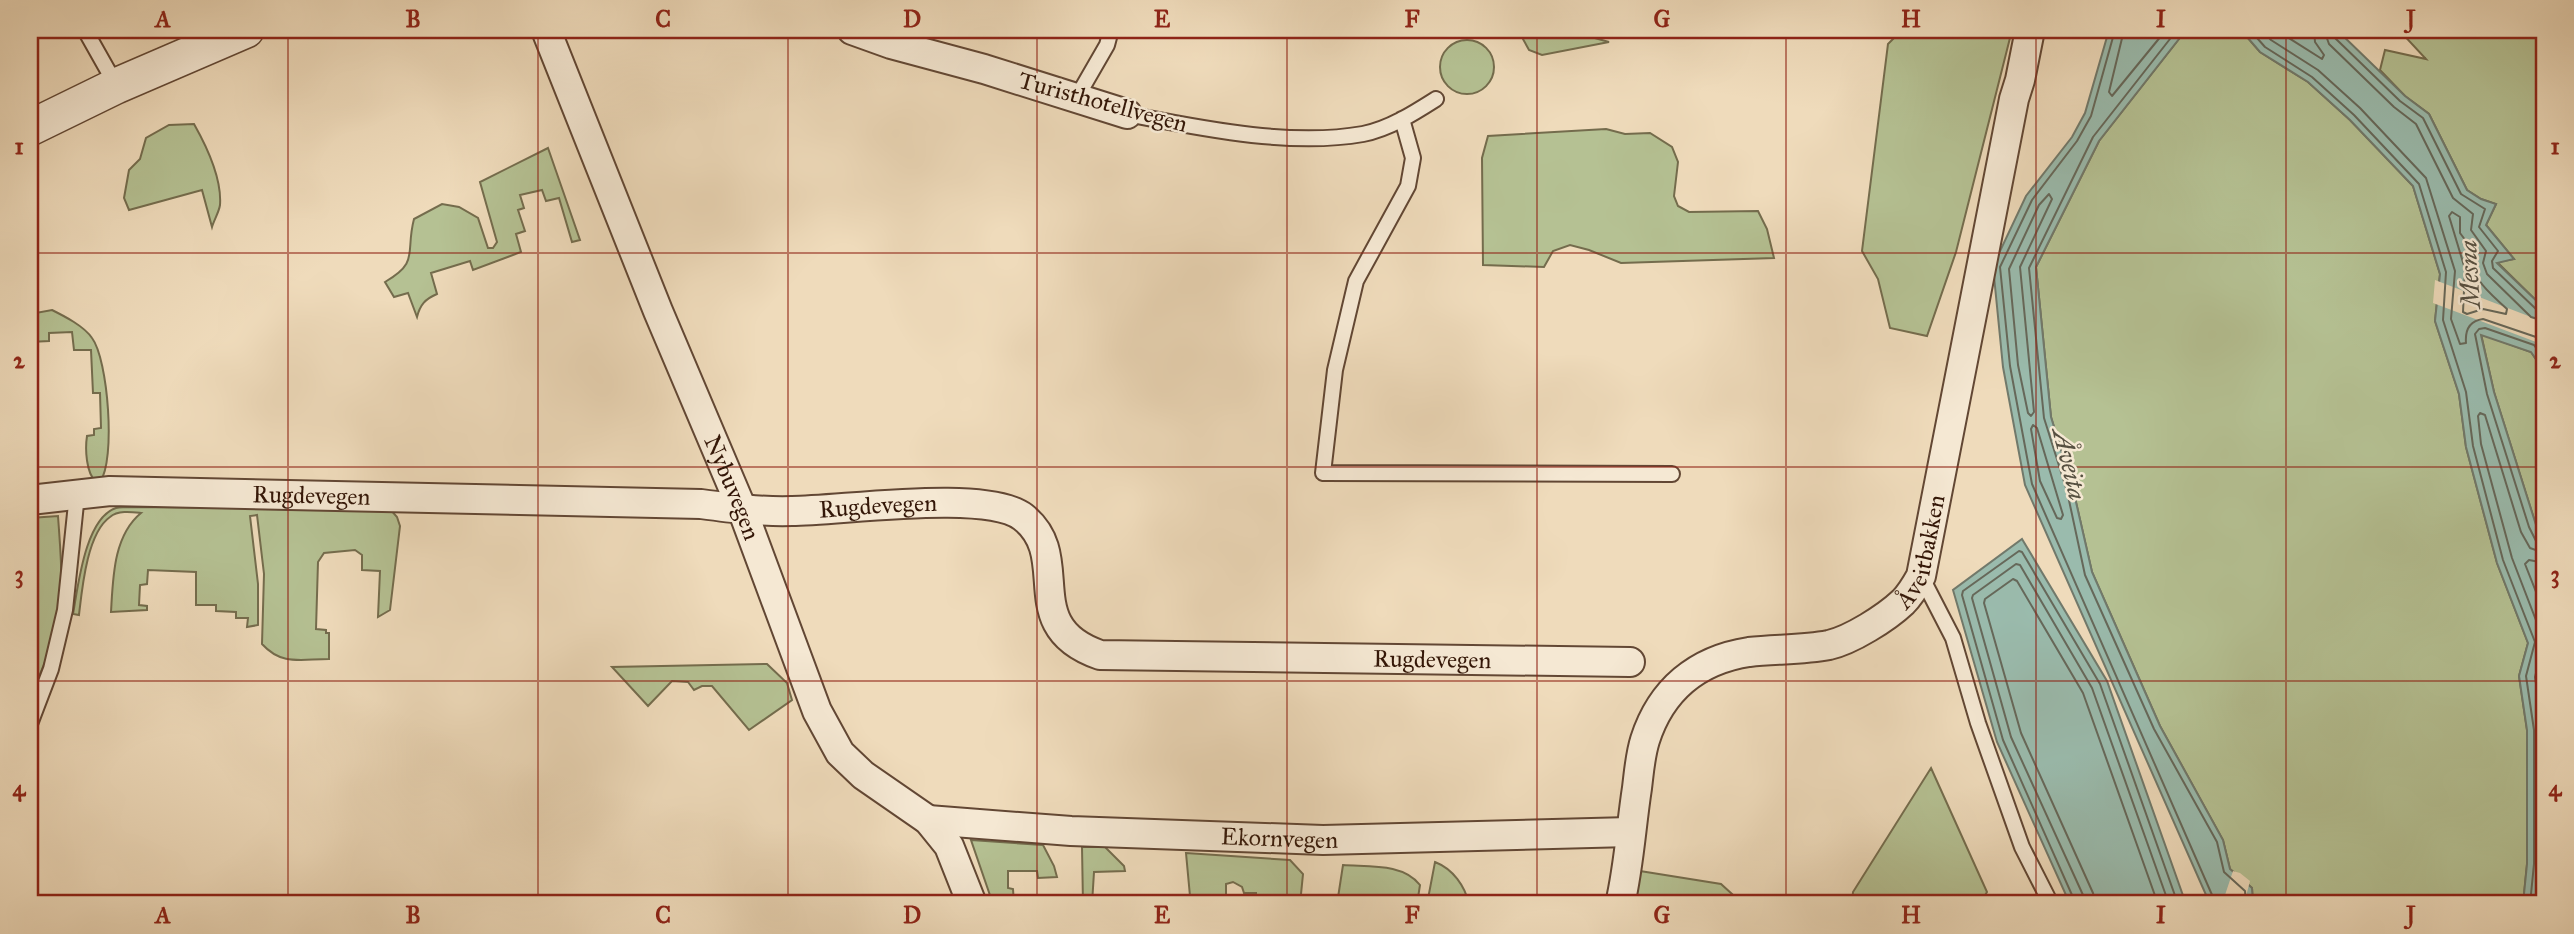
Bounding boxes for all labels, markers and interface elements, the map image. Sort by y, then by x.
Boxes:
text: A [153,5,171,33]
text: B [405,5,421,33]
text: C [655,5,671,33]
text: D [903,5,921,33]
text: E [1154,5,1171,33]
text: F [1404,5,1420,33]
text: G [1654,5,1671,33]
text: H [1901,5,1921,33]
text: I [2156,5,2166,33]
text: J [2403,5,2416,34]
street label: Turisthotellvegen [1015,65,1191,139]
text: 1 [14,132,24,160]
text: 1 [2550,132,2560,160]
water label: Mesna [2451,239,2487,312]
text: 2 [13,346,25,374]
text: 2 [2549,346,2561,374]
water label: Åveita [2045,422,2094,503]
street label: Nybuvegen [697,430,767,544]
street label: Rugdevegen [252,479,371,512]
street label: Rugdevegen [818,488,937,525]
street label: Åveitbakken [1888,492,1952,616]
text: 3 [14,560,24,589]
text: 3 [2550,560,2560,589]
street label: Rugdevegen [1373,644,1491,675]
text: 4 [13,774,27,802]
text: 4 [2549,774,2563,802]
street label: Ekornvegen [1220,821,1338,855]
text: A [153,901,171,929]
text: B [405,901,421,929]
text: C [655,901,671,929]
text: D [903,901,921,929]
text: E [1154,901,1171,929]
text: F [1404,901,1420,929]
text: G [1654,901,1671,929]
text: H [1901,901,1921,929]
text: I [2156,901,2166,929]
text: J [2403,901,2416,930]

